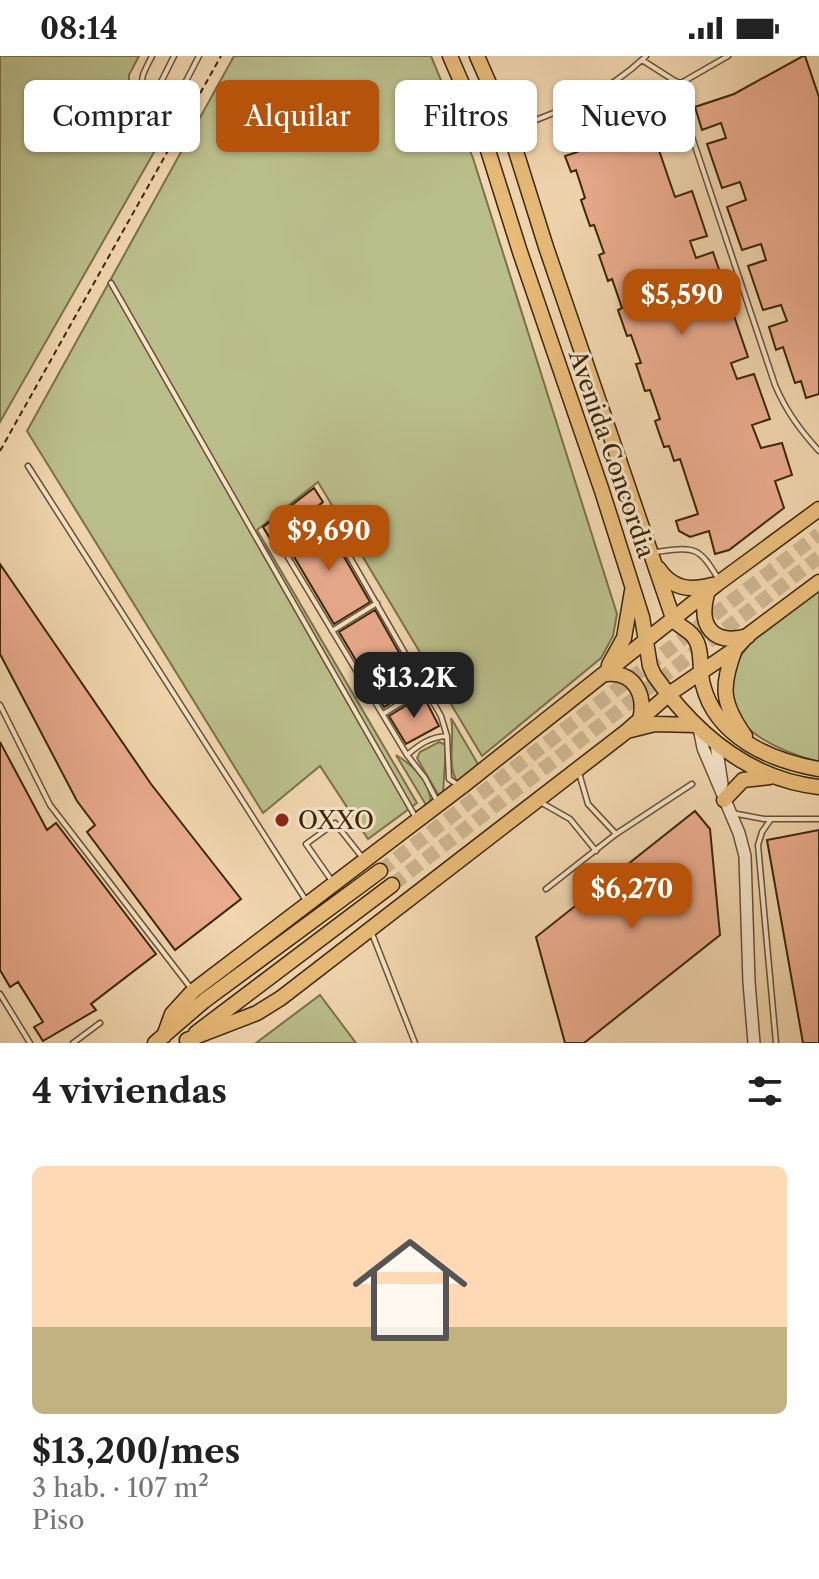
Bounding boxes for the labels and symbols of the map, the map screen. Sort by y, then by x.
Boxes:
pin: $5,590 [617,269,747,337]
street label: Avenida Concordia [563,345,661,562]
pin: $9,690 [264,505,394,573]
pin: $13.2K [349,652,479,720]
place label: OXXO [298,806,374,835]
marker: OXXO [273,811,291,829]
pin: $6,270 [567,863,697,931]

